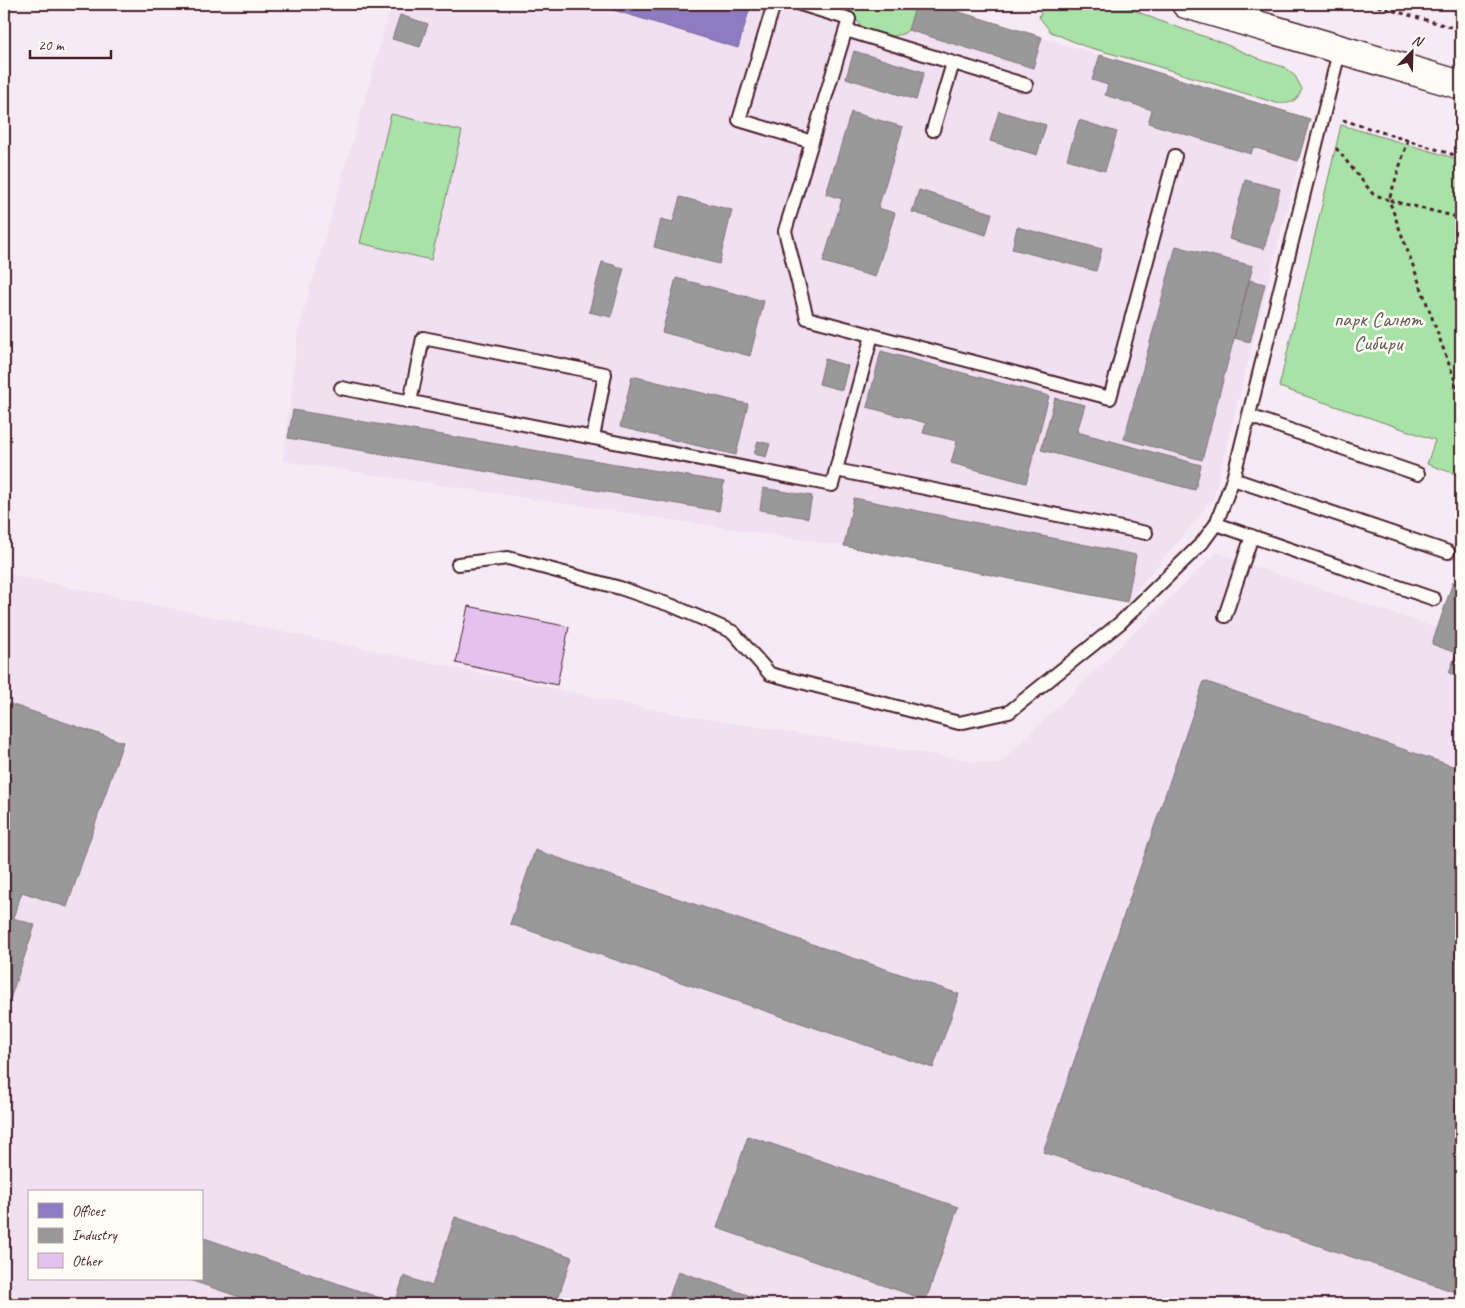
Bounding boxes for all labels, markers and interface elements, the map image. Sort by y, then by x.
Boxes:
scale bar [30,28,111,60]
north arrow [1388,28,1438,78]
text: N [1410,31,1426,51]
text: 20 m [38,36,65,55]
park label: парк Салют Сибири [1334,306,1423,356]
legend [28,1190,202,1280]
text: Offices [72,1202,106,1221]
text: Industry [72,1226,119,1245]
text: Other [72,1252,103,1271]

